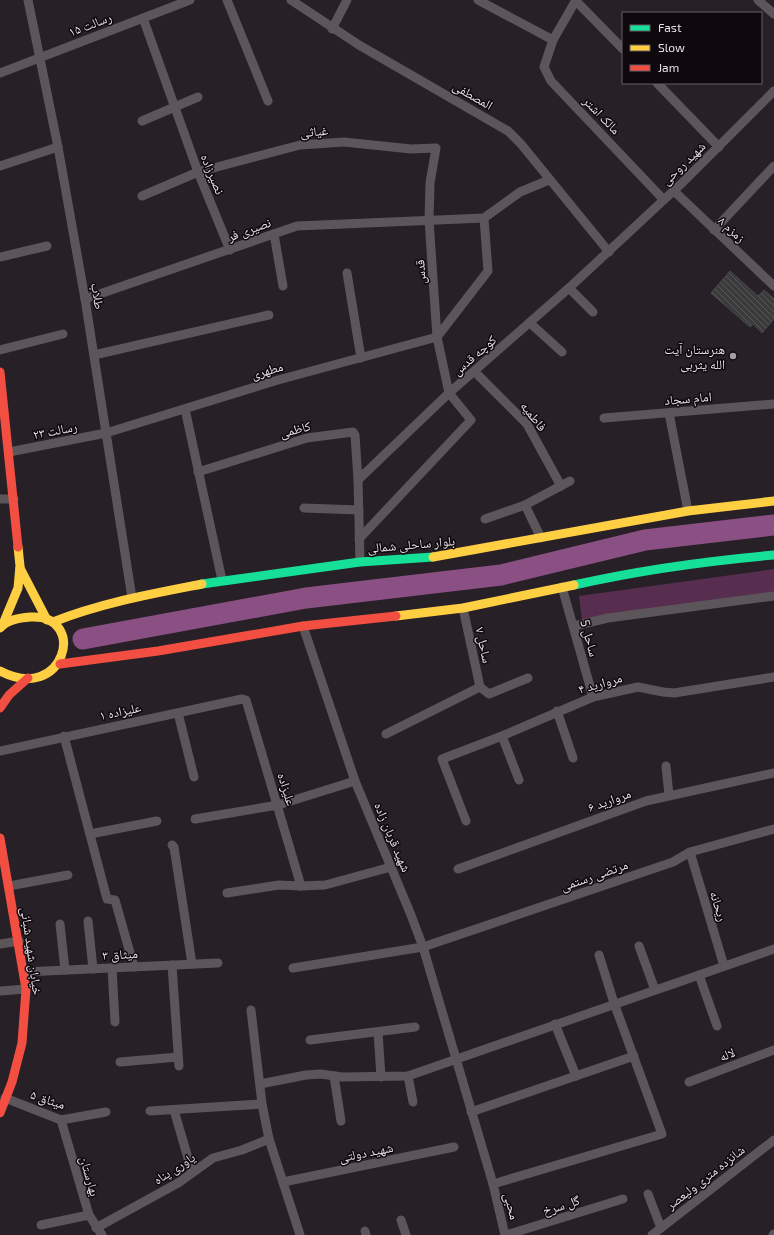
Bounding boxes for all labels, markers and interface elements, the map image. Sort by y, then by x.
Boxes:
street label: رسالت ۱۵ [66,8,114,40]
legend [622,12,762,84]
text: Fast [658,20,682,34]
text: Slow [658,40,685,54]
text: Jam [658,60,679,74]
street label: المصطفی [450,77,496,114]
street label: مالک اشتر [579,92,624,138]
street label: غیاثی [299,122,329,141]
street label: شهید روحی [657,138,709,189]
street label: نصیرزاده [197,151,228,197]
street label: زمزم ۸ [714,212,749,246]
street label: نصیری فر [224,214,273,246]
street label: قدس [411,259,430,285]
street label: طلاب [88,282,108,310]
street label: کوچه قدس [449,331,500,379]
place label: هنرستان آیت الله یثربی [664,341,725,373]
marker: هنرستان آیت الله یثربی [728,351,738,361]
street label: مطهری [249,358,285,383]
street label: امام سجاد [664,388,712,409]
street label: فاطمیه [517,398,551,434]
street label: کاظمی [278,417,313,442]
street label: رسالت ۲۳ [31,418,79,443]
street label: بلوار ساحلی شمالی [367,532,456,557]
street label: ساحل 5 [576,618,603,659]
street label: ساحل ۷ [471,625,496,665]
street label: مروارید ۴ [576,669,624,698]
street label: علیزاده ۱ [98,699,143,724]
street label: علیزاده [274,771,300,808]
street label: مروارید ۶ [585,785,633,816]
street label: شهید قربان زاده [370,800,415,875]
street label: مرتضی رستمی [558,856,630,895]
street label: ریحانه [706,889,731,923]
street label: خیابان شهید شبانی [17,906,46,996]
street label: میثاق ۳ [102,945,138,964]
street label: لاله [717,1044,737,1064]
street label: میثاق ۵ [28,1086,68,1113]
street label: شهید دولتی [337,1139,395,1166]
street label: شانزده متری ولیعصر [662,1141,748,1214]
street label: یاوری پناه [150,1149,199,1188]
street label: بهارستان [76,1154,103,1198]
street label: محبی [500,1191,523,1221]
street label: گل سرخ [540,1192,583,1220]

